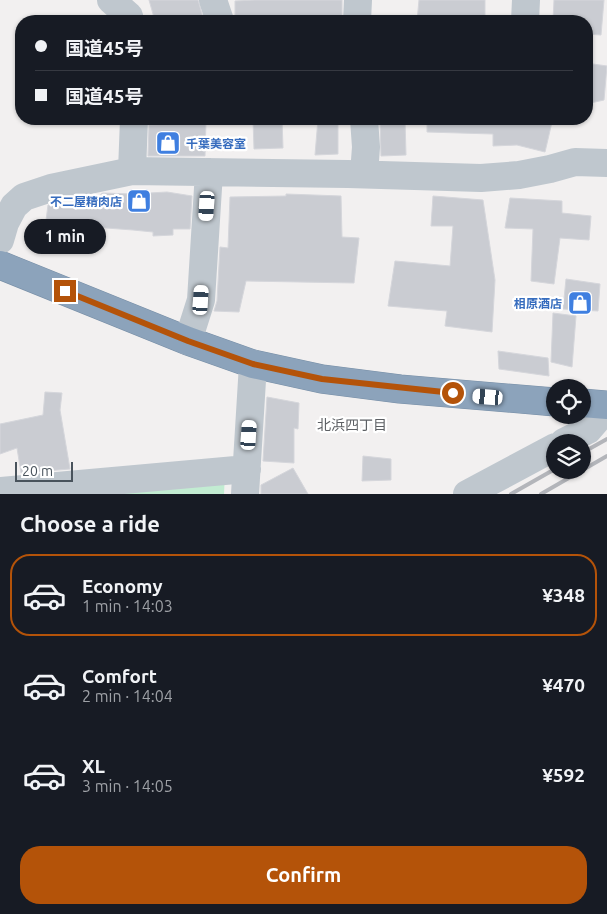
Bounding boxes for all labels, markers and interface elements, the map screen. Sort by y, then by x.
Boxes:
text: 国道45号 [65,37,143,59]
text: 国道45号 [65,85,143,107]
shop icon: 千葉美容室 [155,130,181,156]
place label: 千葉美容室 [186,137,246,150]
shop icon: 不二屋精肉店 [126,188,152,214]
car [198,191,215,221]
place label: 不二屋精肉店 [50,195,122,208]
callout: 1 min [24,218,106,254]
text: 1 min [45,227,85,245]
route end [54,280,76,302]
car [192,285,209,315]
shop icon: 相原酒店 [567,290,593,316]
place label: 相原酒店 [514,297,562,310]
map controls [546,379,591,479]
button: locate [546,379,591,424]
route start [442,382,464,404]
car [472,388,503,406]
district label: 北浜四丁目 [317,417,387,433]
car [240,420,257,450]
button: layers [546,434,591,479]
scale bar [15,459,72,482]
text: 20 m [22,463,53,479]
text: Choose a ride [20,511,160,536]
icon: car [22,573,67,618]
text: Economy [82,575,163,597]
text: ¥348 [542,584,585,606]
text: 1 min · 14:03 [82,597,173,615]
icon: car [22,663,67,708]
text: Comfort [82,665,157,687]
text: ¥470 [542,674,585,696]
text: 2 min · 14:04 [82,687,173,705]
icon: car [22,753,67,798]
text: XL [82,755,105,777]
text: ¥592 [542,764,585,786]
text: 3 min · 14:05 [82,777,173,795]
button: Confirm [20,846,587,904]

